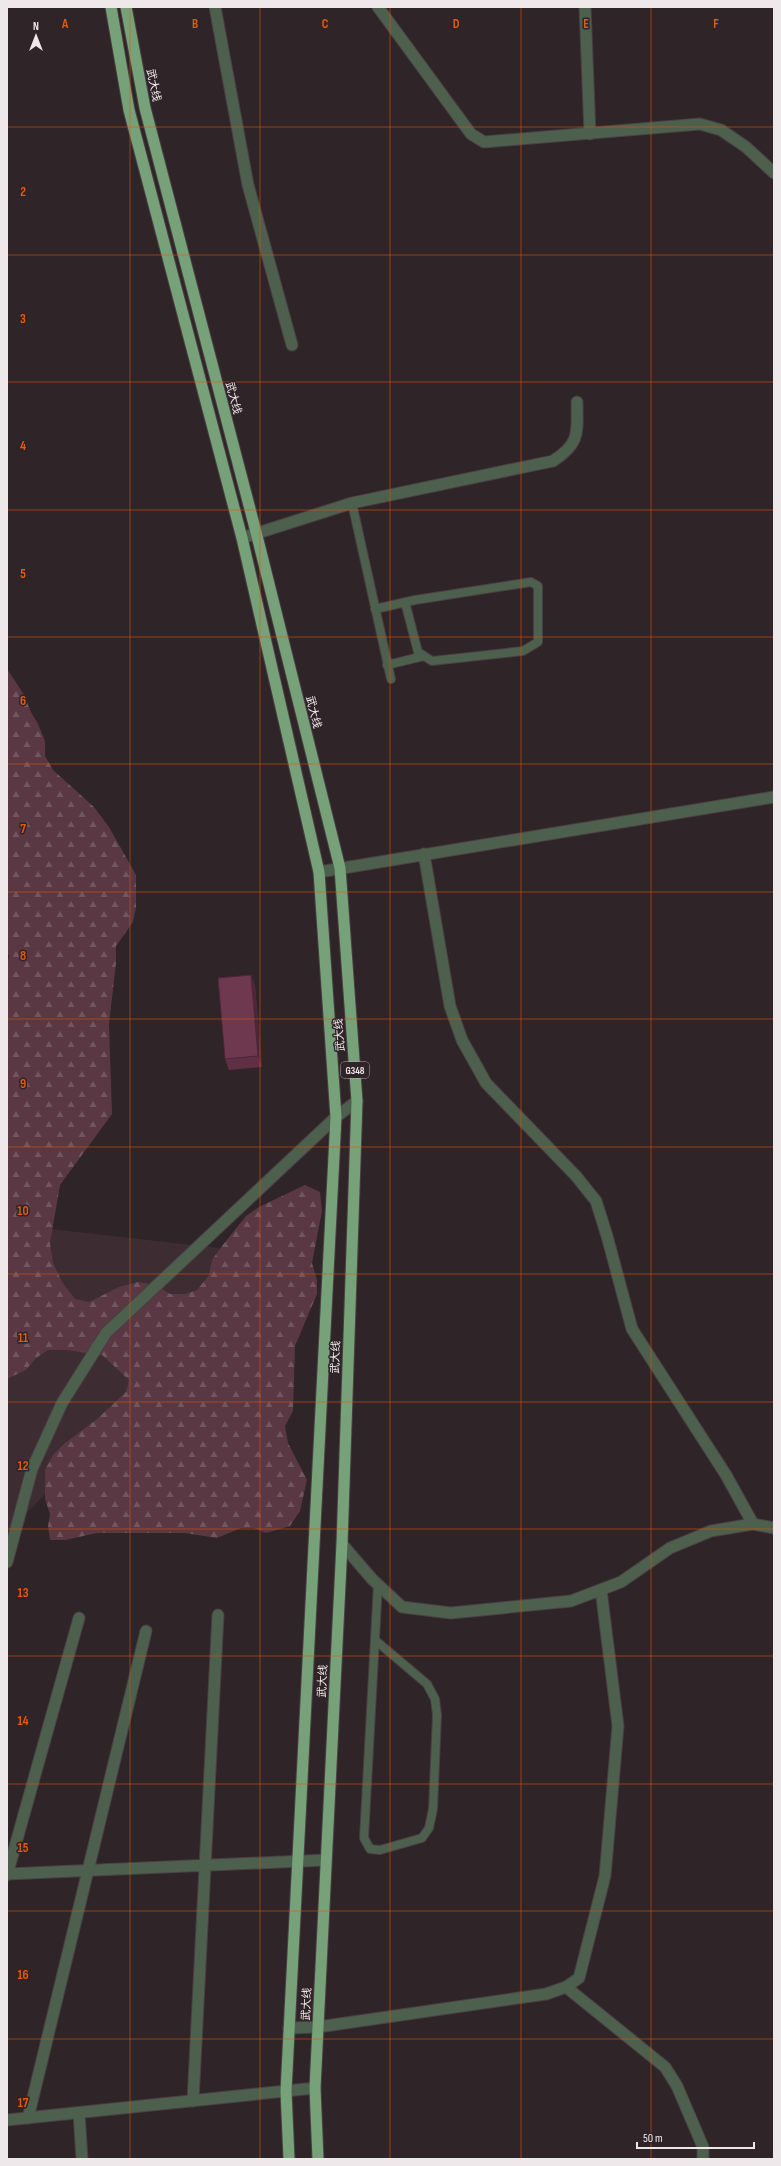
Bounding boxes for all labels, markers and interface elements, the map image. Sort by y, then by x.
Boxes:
north arrow [16,16,56,56]
text: A [61,16,69,32]
text: B [192,16,198,32]
text: C [322,16,329,32]
text: D [453,16,460,32]
text: E [583,16,589,32]
text: F [713,16,719,32]
text: N [33,20,39,33]
street label: 武大线 [144,68,163,103]
text: 2 [20,184,26,200]
text: 3 [20,311,26,327]
street label: 武大线 [223,381,244,416]
text: 4 [20,438,26,454]
text: 5 [20,566,26,582]
text: 6 [20,693,26,709]
street label: 武大线 [303,695,324,730]
text: 7 [20,821,26,837]
text: 8 [20,948,26,964]
street label: 武大线 [332,1018,347,1052]
road number: G348 [341,1062,369,1078]
text: 9 [20,1076,26,1092]
text: 10 [17,1203,29,1219]
text: 11 [18,1330,28,1346]
street label: 武大线 [328,1340,343,1374]
text: 12 [18,1458,29,1474]
text: 13 [18,1585,29,1601]
street label: 武大线 [315,1664,330,1698]
text: 14 [17,1713,29,1729]
text: 15 [18,1840,29,1856]
text: 16 [17,1967,29,1983]
street label: 武大线 [299,1987,314,2021]
text: 17 [18,2095,29,2111]
scale bar [637,2124,754,2150]
text: 50 m [643,2131,663,2146]

